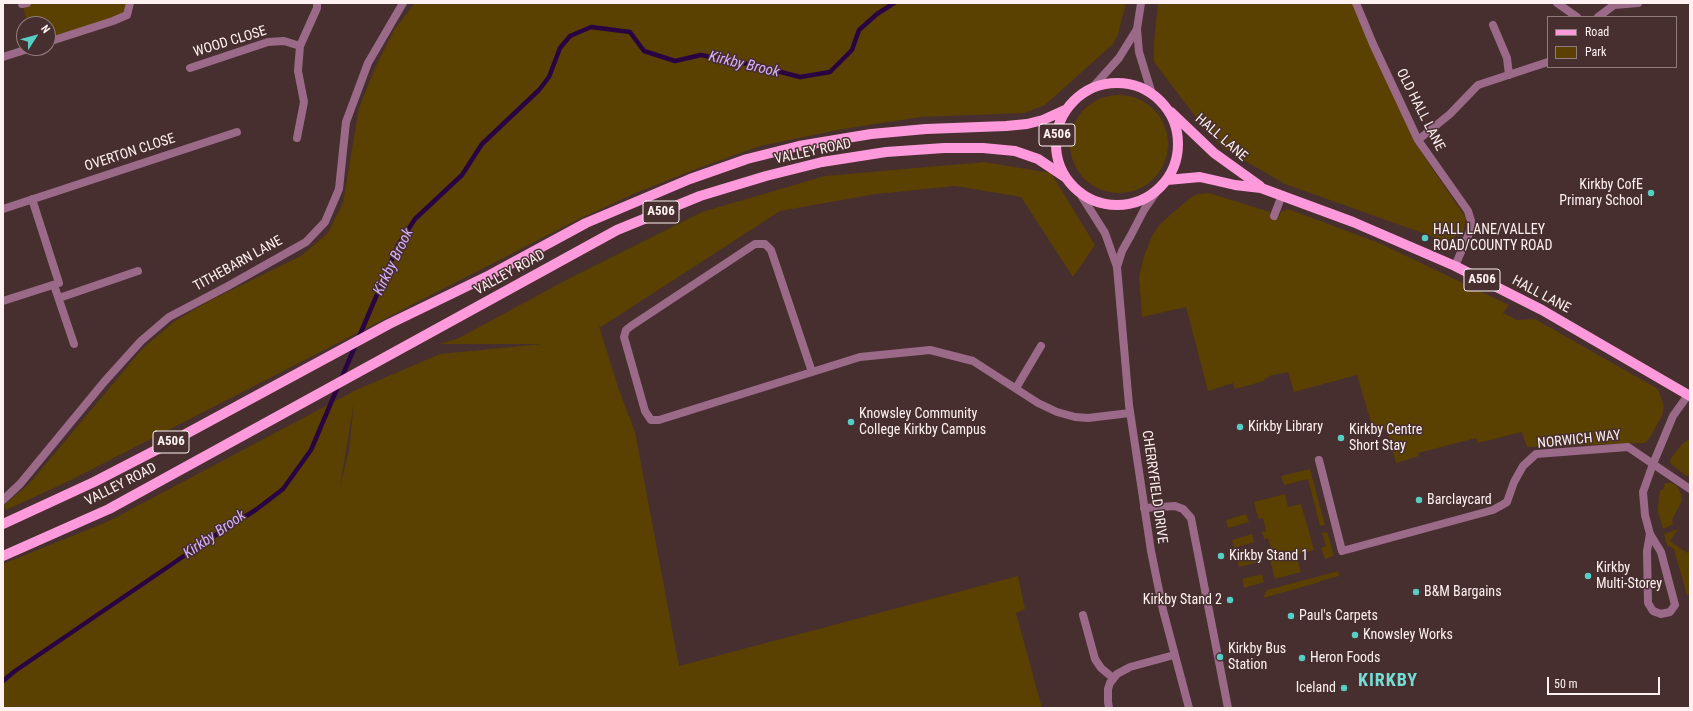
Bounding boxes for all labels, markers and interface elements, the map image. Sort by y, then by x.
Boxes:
north arrow [16,16,56,56]
legend [1547,16,1677,68]
text: N [38,23,53,36]
street label: WOOD CLOSE [191,23,269,61]
text: Road [1585,25,1609,39]
text: Park [1585,45,1606,59]
water label: Kirkby Brook [707,48,781,82]
street label: OLD HALL LANE [1392,66,1448,154]
street label: HALL LANE [1191,111,1251,165]
road number: A506 [1039,124,1075,146]
street label: OVERTON CLOSE [83,130,177,176]
street label: VALLEY ROAD [773,136,853,168]
place label: Kirkby CofE Primary School [1559,177,1643,210]
marker: Kirkby CofE Primary School [1646,188,1656,198]
road number: A506 [643,201,679,223]
place label: HALL LANE/VALLEY ROAD/COUNTY ROAD [1433,222,1552,254]
water label: Kirkby Brook [370,226,418,298]
street label: TITHEBARN LANE [191,233,285,295]
marker: HALL LANE/VALLEY ROAD/COUNTY ROAD [1420,233,1430,243]
street label: VALLEY ROAD [472,247,548,299]
road number: A506 [1464,269,1500,291]
street label: HALL LANE [1509,273,1573,317]
place label: Knowsley Community College Kirkby Campus [859,406,986,438]
marker: Knowsley Community College Kirkby Campus [846,417,856,427]
place label: Kirkby Library [1248,419,1323,435]
marker: Kirkby Library [1235,422,1245,432]
place label: Kirkby Centre Short Stay [1349,422,1422,454]
street label: NORWICH WAY [1537,427,1621,453]
street label: CHERRYFIELD DRIVE [1138,429,1170,545]
road number: A506 [153,431,189,453]
marker: Kirkby Centre Short Stay [1336,433,1346,443]
street label: VALLEY ROAD [82,460,160,510]
place label: Barclaycard [1427,492,1492,508]
marker: Barclaycard [1414,495,1424,505]
water label: Kirkby Brook [180,507,250,563]
place label: Kirkby Stand 1 [1229,548,1308,564]
marker: Kirkby Stand 1 [1216,551,1226,561]
place label: Kirkby Multi-Storey [1596,560,1662,592]
marker: Kirkby Multi-Storey [1583,571,1593,581]
place label: B&M Bargains [1424,584,1502,600]
marker: B&M Bargains [1411,587,1421,597]
place label: Kirkby Stand 2 [1143,592,1222,608]
marker: Kirkby Stand 2 [1225,595,1235,605]
place label: Paul's Carpets [1299,608,1378,624]
marker: Paul's Carpets [1286,611,1296,621]
place label: Knowsley Works [1363,627,1453,643]
marker: Knowsley Works [1350,630,1360,640]
place label: Kirkby Bus Station [1228,641,1286,674]
place label: Heron Foods [1310,650,1380,666]
marker: Kirkby Bus Station [1215,652,1225,662]
marker: Heron Foods [1297,653,1307,663]
scale bar [1549,669,1662,695]
district label: KIRKBY [1358,670,1418,692]
text: 50 m [1554,677,1578,691]
place label: Iceland [1296,680,1336,696]
marker: Iceland [1339,683,1349,693]

